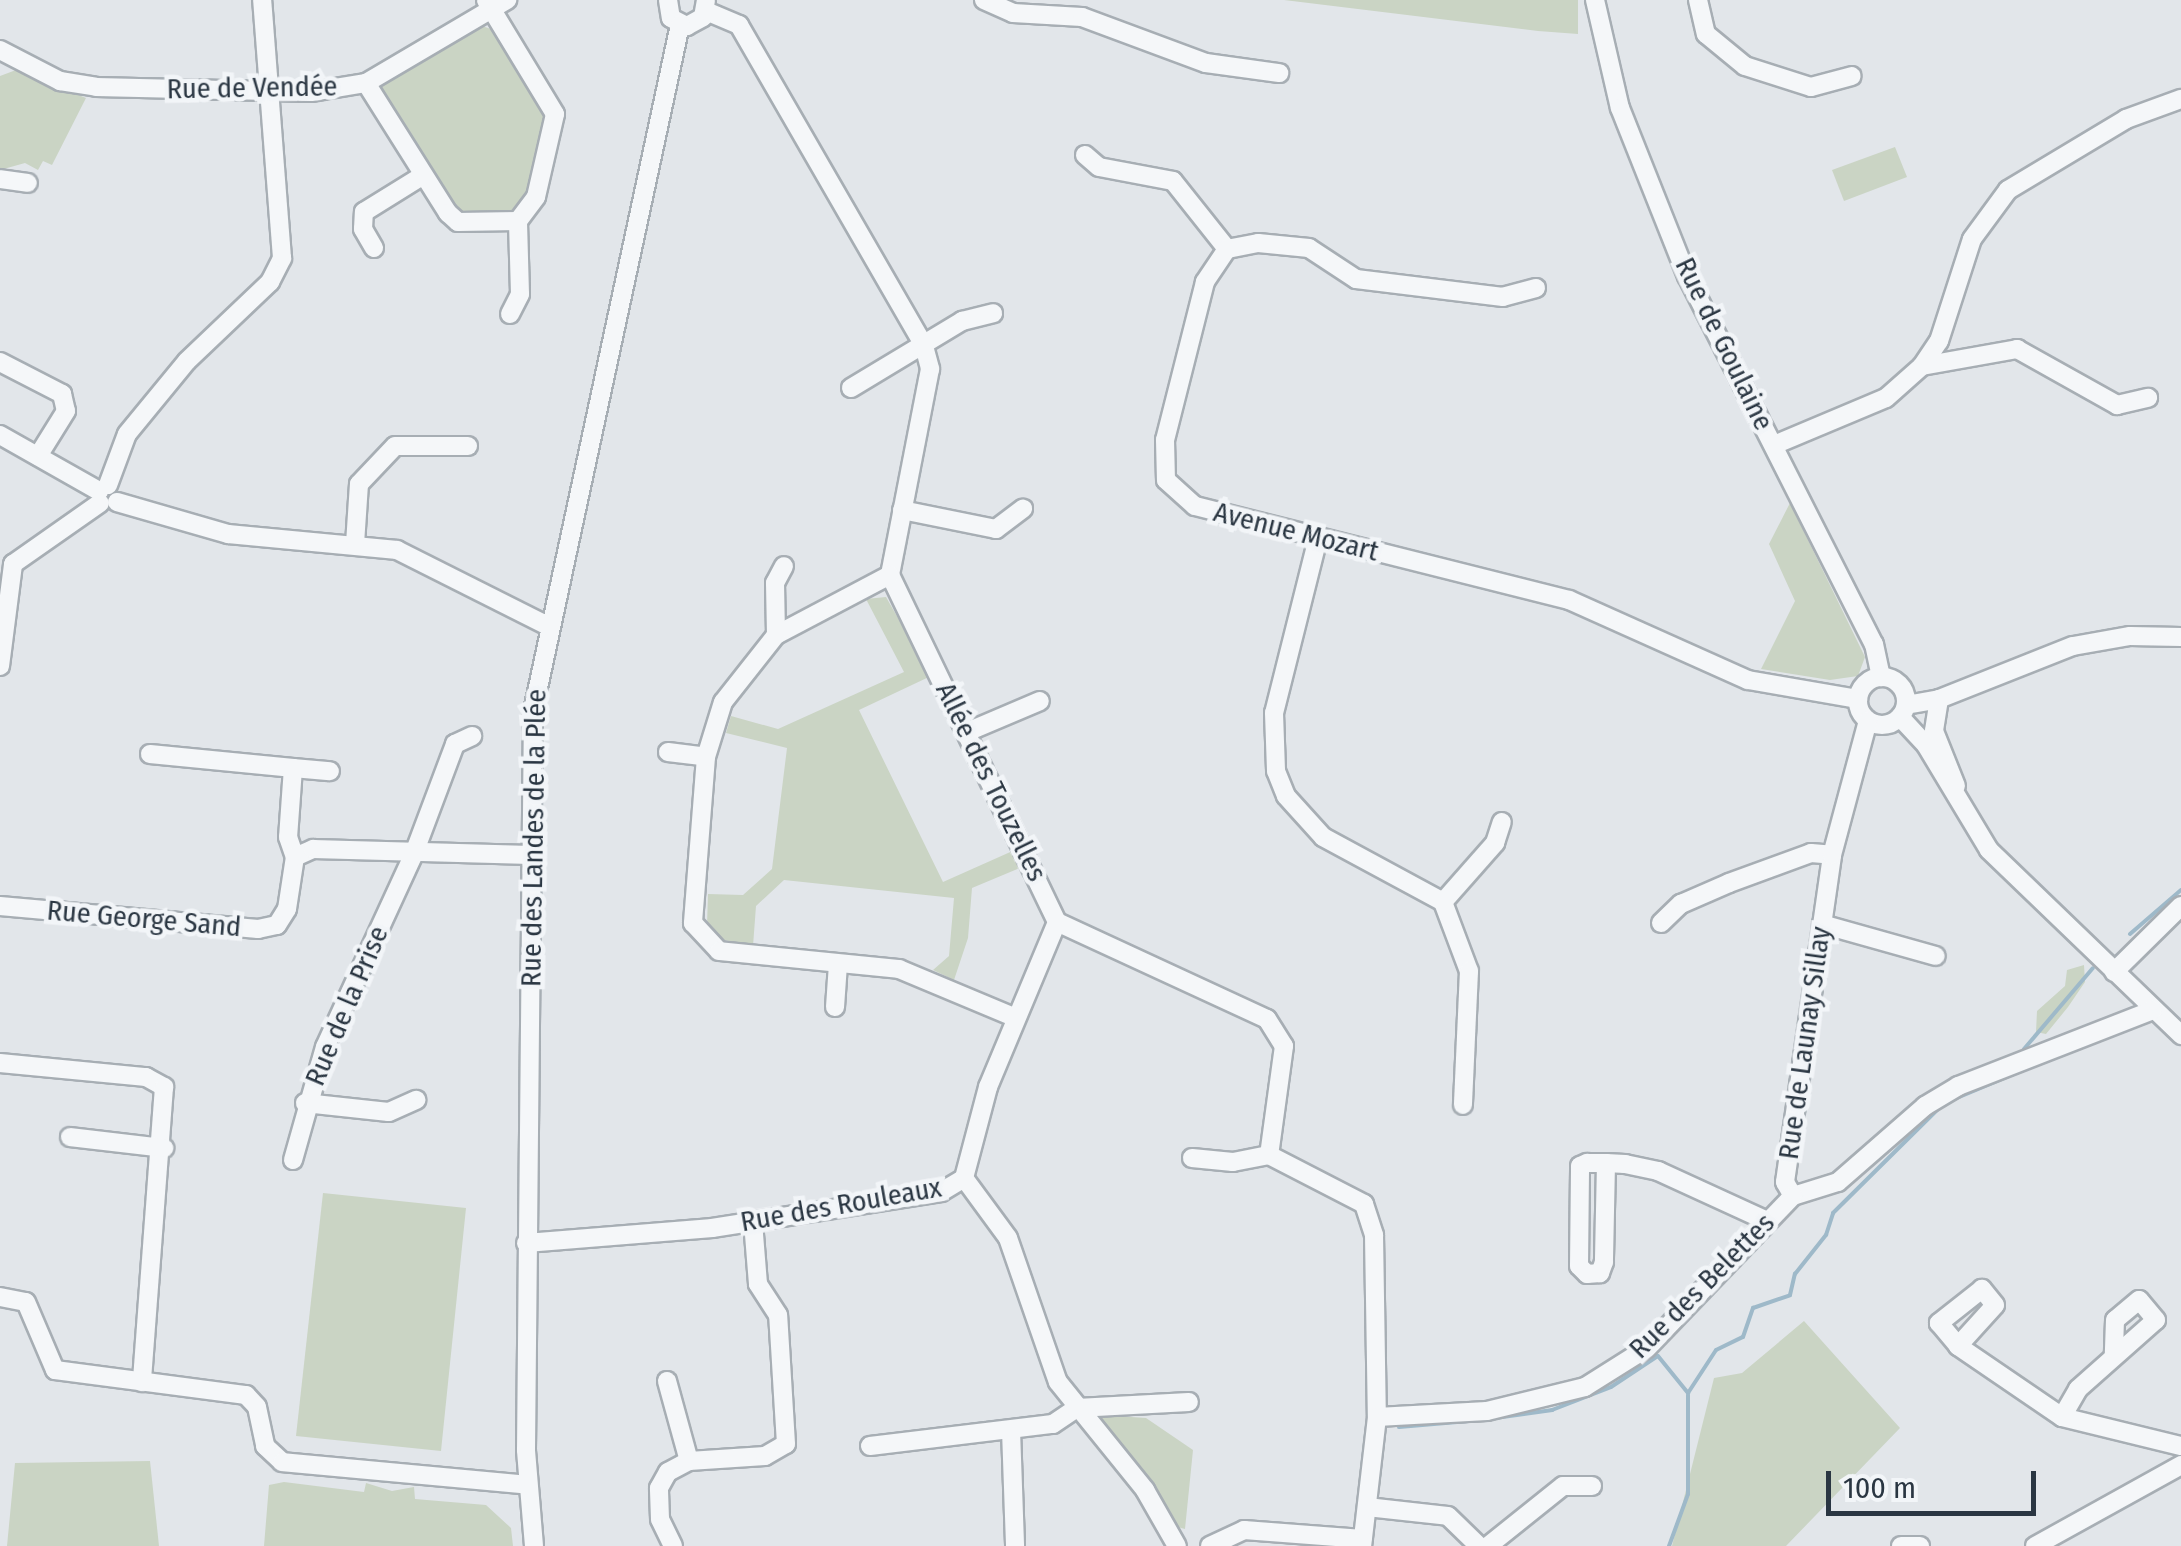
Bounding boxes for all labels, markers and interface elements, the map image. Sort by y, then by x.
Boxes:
street label: Rue de Vendée [166,70,338,106]
street label: Rue de Goulaine [1668,252,1780,436]
street label: Avenue Mozart [1210,495,1382,569]
street label: Allée des Touzelles [928,677,1054,887]
street label: Rue des Landes de la Plée [515,689,553,987]
street label: Rue George Sand [46,894,242,944]
street label: Rue de la Prise [298,921,396,1091]
street label: Rue de Launay Sillay [1772,924,1838,1162]
street label: Rue des Rouleaux [738,1171,944,1239]
street label: Rue des Belettes [1622,1206,1782,1366]
scale bar [1831,1451,2041,1513]
text: 100 m [1843,1470,1916,1506]

